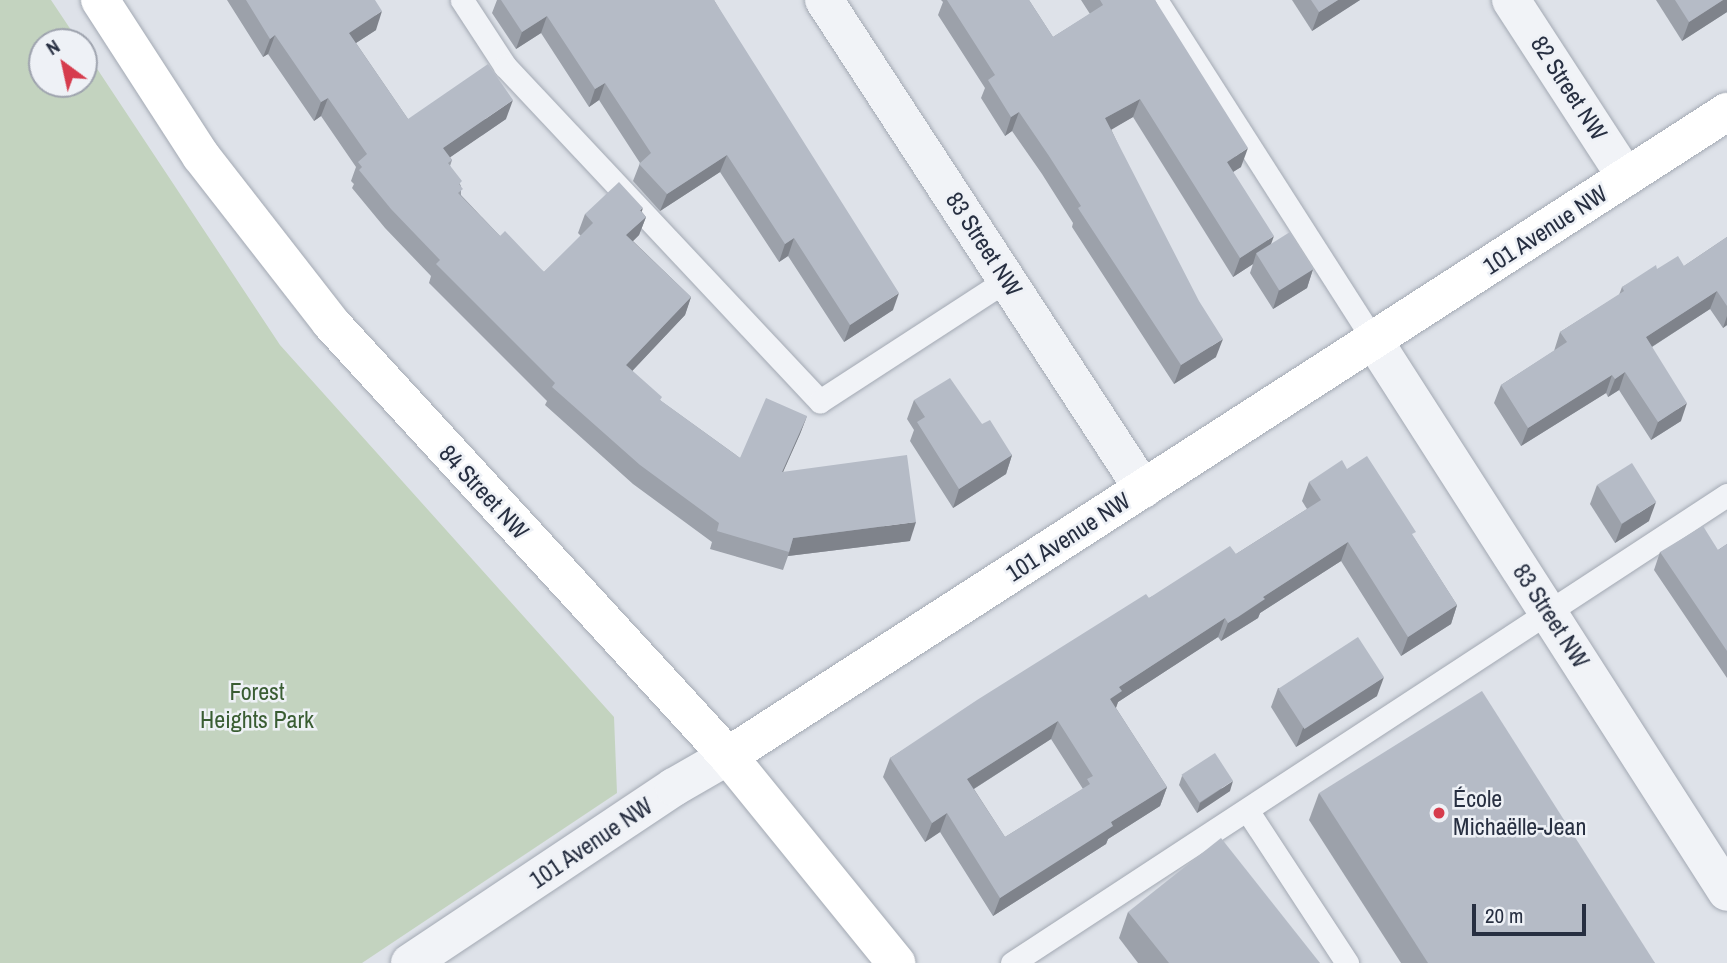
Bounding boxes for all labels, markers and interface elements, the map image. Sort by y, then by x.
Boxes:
north arrow [28,28,98,98]
street label: 82 Street NW [1525,31,1613,145]
text: N [41,33,64,61]
street label: 101 Avenue NW [1477,179,1613,281]
street label: 83 Street NW [940,187,1028,301]
street label: 84 Street NW [433,439,535,545]
street label: 101 Avenue NW [1000,486,1136,588]
street label: 83 Street NW [1507,559,1595,673]
park label: Forest Heights Park [200,678,314,734]
place label: École Michaëlle-Jean [1453,785,1586,841]
street label: 101 Avenue NW [524,791,658,895]
marker: École Michaëlle-Jean [1431,805,1447,821]
scale bar [1475,890,1589,934]
text: 20 m [1485,901,1523,930]

